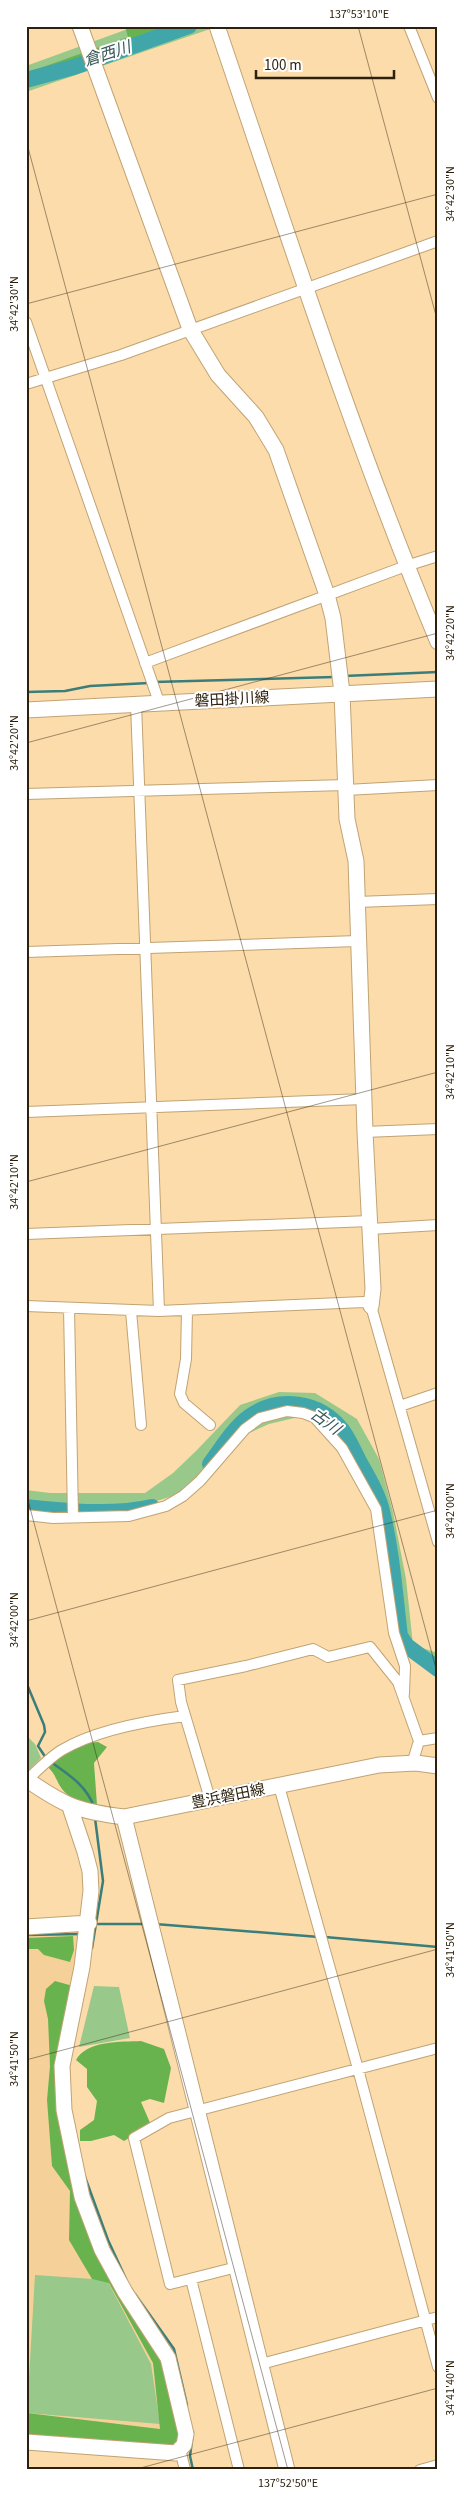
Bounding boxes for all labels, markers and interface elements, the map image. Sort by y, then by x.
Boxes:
text: 137°53'10"E [329,6,389,23]
water label: 倉西川 [81,35,135,72]
scale bar [256,48,394,80]
text: 100 m [264,55,302,76]
text: 34°42'30"N [442,166,459,222]
text: 34°42'30"N [6,276,23,332]
text: 34°42'20"N [442,605,459,661]
street label: 磐田掛川線 [194,687,270,712]
text: 34°42'20"N [6,715,23,771]
text: 34°42'10"N [442,1044,459,1100]
text: 34°42'10"N [6,1154,23,1210]
water label: 古川 [306,1404,346,1441]
text: 34°42'00"N [442,1483,459,1539]
text: 34°42'00"N [6,1592,23,1648]
street label: 豊浜磐田線 [189,1779,267,1814]
text: 34°41'50"N [442,1922,459,1978]
text: 34°41'50"N [6,2031,23,2087]
text: 34°41'40"N [442,2360,459,2416]
text: 137°52'50"E [258,2475,318,2492]

